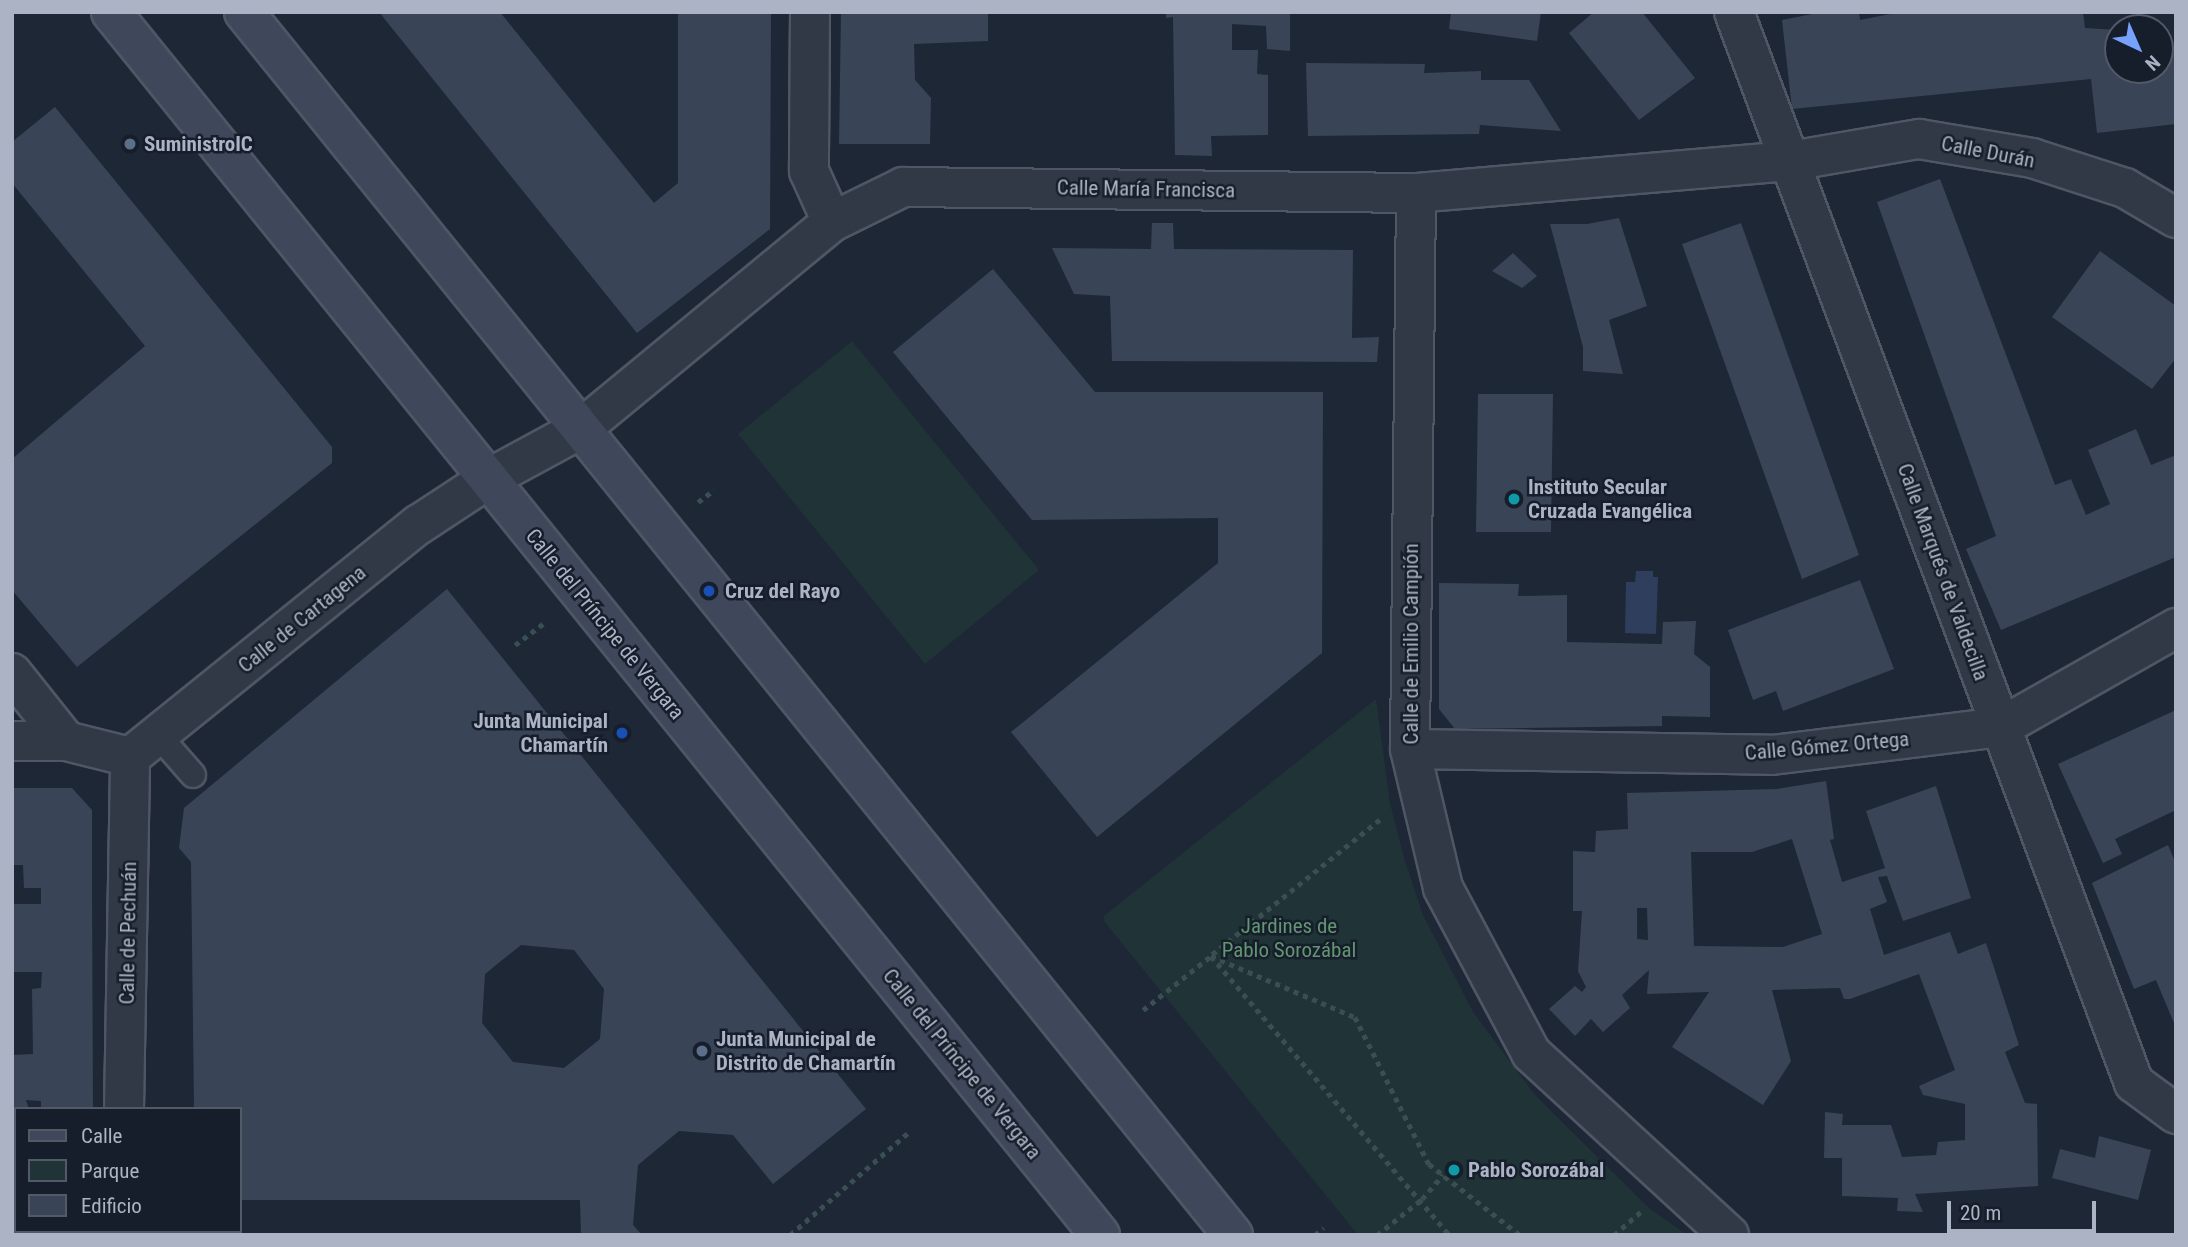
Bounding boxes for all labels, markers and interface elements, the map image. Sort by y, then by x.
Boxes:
north arrow [2104,14,2174,84]
text: N [2140,51,2165,75]
place label: SuministroIC [144,131,253,157]
street label: Calle Durán [1939,131,2037,173]
marker: SuministroIC [122,136,138,152]
street label: Calle María Francisca [1057,175,1235,203]
street label: Calle Marqués de Valdecilla [1892,460,1994,684]
place label: Instituto Secular Cruzada Evangélica [1528,474,1692,524]
marker: Instituto Secular Cruzada Evangélica [1506,491,1522,507]
street label: Calle del Príncipe de Vergara [520,524,690,724]
street label: Calle de Emilio Campión [1398,543,1424,745]
street label: Calle de Cartagena [233,560,371,678]
place label: Cruz del Rayo [725,578,840,604]
marker: Cruz del Rayo [699,581,719,601]
place label: Junta Municipal Chamartín [473,708,608,758]
marker: Junta Municipal Chamartín [614,725,630,741]
street label: Calle Gómez Ortega [1744,726,1910,766]
street label: Calle de Pechuán [114,861,142,1005]
park label: Jardines de Pablo Sorozábal [1222,913,1356,963]
street label: Calle del Príncipe de Vergara [877,964,1047,1164]
place label: Junta Municipal de Distrito de Chamartín [716,1026,895,1076]
marker: Junta Municipal de Distrito de Chamartín [694,1043,710,1059]
legend [14,1107,242,1233]
text: Calle [81,1124,122,1148]
place label: Pablo Sorozábal [1468,1157,1604,1183]
text: Parque [81,1159,139,1183]
marker: Pablo Sorozábal [1446,1162,1462,1178]
scale bar [1950,1188,2099,1232]
text: Edificio [81,1194,142,1218]
text: 20 m [1960,1201,2001,1225]

